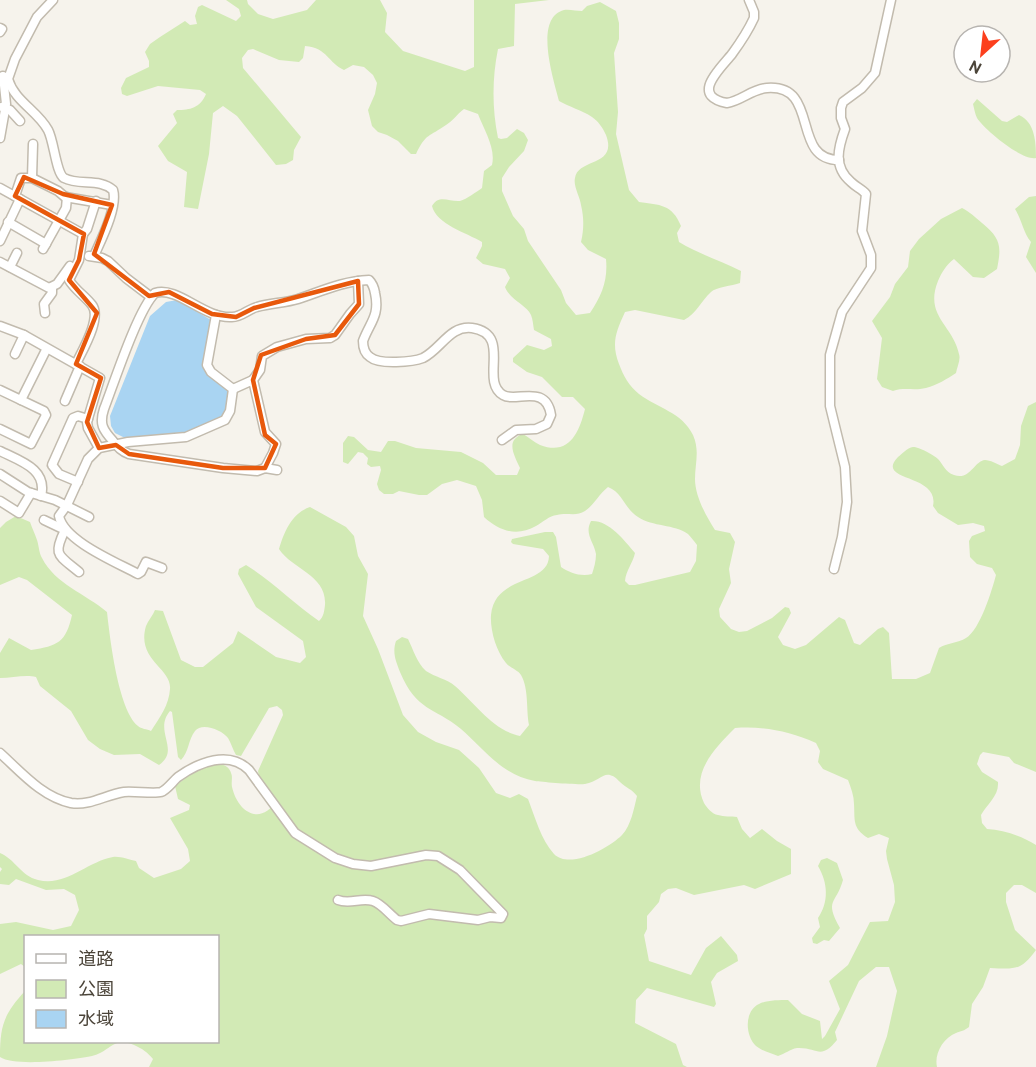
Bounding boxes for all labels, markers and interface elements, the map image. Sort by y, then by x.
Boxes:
north arrow [952,24,1012,84]
text: N [966,54,986,77]
legend [24,935,219,1043]
text: 道路 [78,949,114,972]
text: 公園 [78,979,114,1002]
text: 水域 [78,1009,114,1032]

